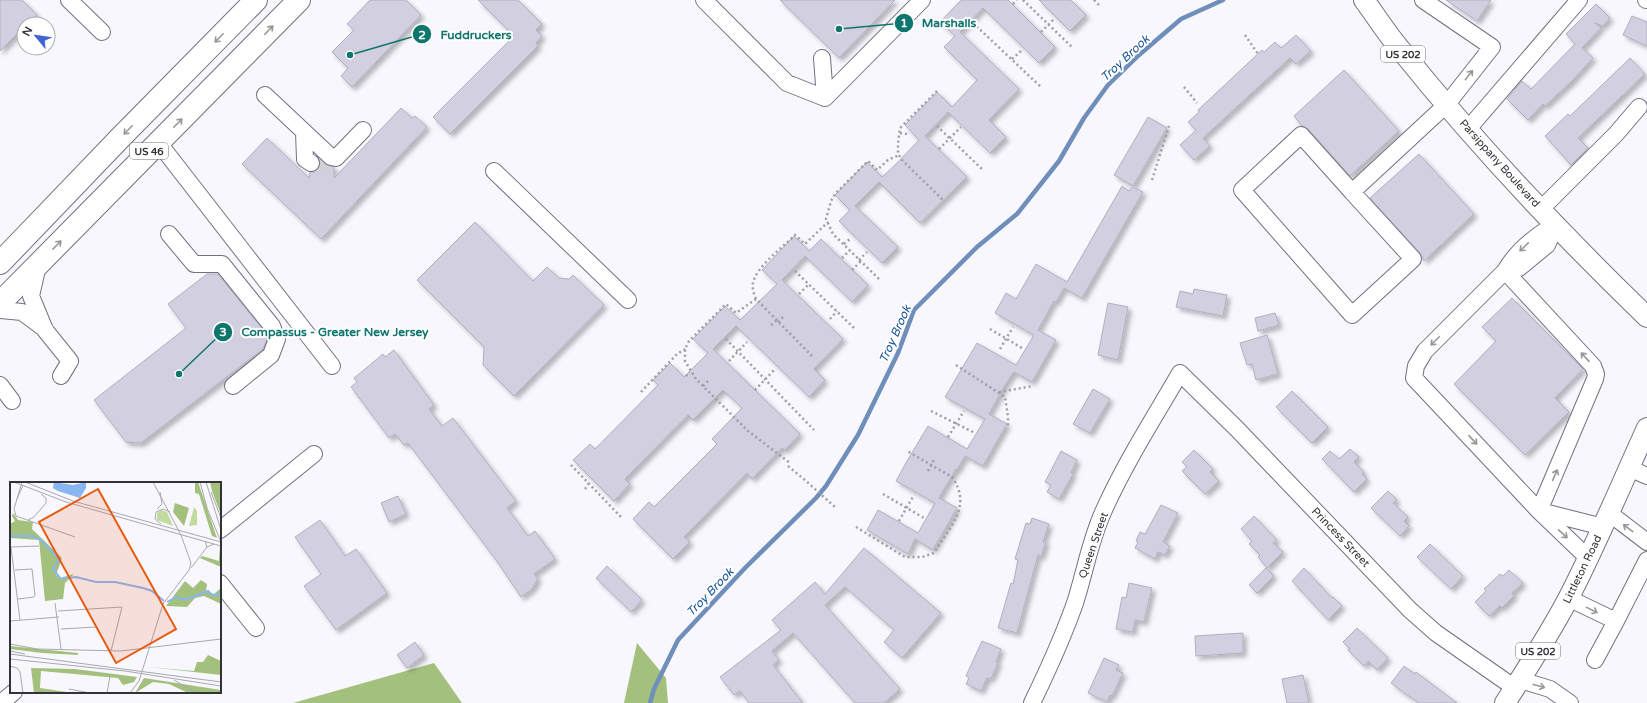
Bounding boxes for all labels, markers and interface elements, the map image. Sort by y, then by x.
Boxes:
callout: Marshalls [894,11,984,35]
north arrow [16,16,56,56]
text: 1 [900,16,908,30]
text: Marshalls [922,16,976,30]
callout: Fuddruckers [412,22,519,46]
text: N [20,24,36,38]
one-way arrow [264,25,274,35]
text: 2 [418,28,426,42]
text: Fuddruckers [440,28,512,42]
water label: Troy Brook [1098,31,1153,84]
one-way arrow [214,33,224,43]
road number: US 202 [1381,46,1425,62]
one-way arrow [1465,70,1473,81]
street label: Parsippany Boulevard [1457,117,1543,210]
one-way arrow [173,118,183,128]
one-way arrow [123,125,133,135]
road number: US 46 [130,143,168,159]
one-way arrow [52,240,62,250]
one-way arrow [1519,242,1529,252]
water label: Troy Brook [876,302,915,365]
callout: Compassus - Greater New Jersey [213,320,436,344]
text: 3 [219,325,227,339]
text: Compassus - Greater New Jersey [241,325,429,340]
one-way arrow [1430,336,1440,345]
one-way arrow [1581,352,1590,362]
one-way arrow [1468,435,1477,445]
one-way arrow [1551,470,1559,482]
inset map [10,482,221,693]
street label: Princess Street [1309,505,1372,570]
street label: Queen Street [1076,510,1111,580]
one-way arrow [1622,523,1633,532]
one-way arrow [1558,529,1568,538]
street label: Littleton Road [1560,533,1605,606]
water label: Troy Brook [684,564,737,619]
one-way arrow [1586,607,1598,614]
road number: US 202 [1516,643,1560,659]
one-way arrow [1532,683,1545,690]

